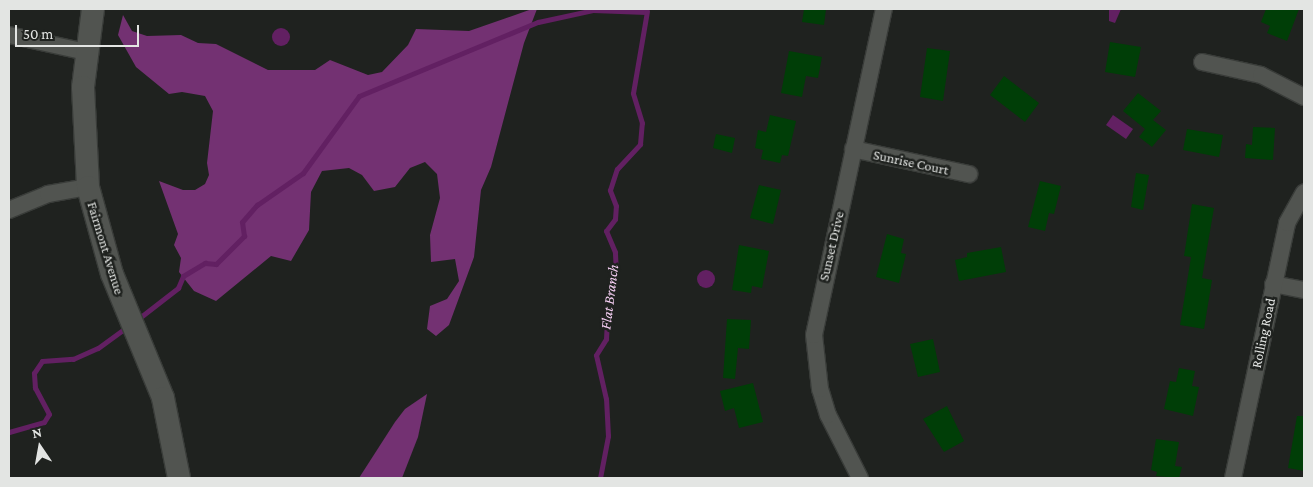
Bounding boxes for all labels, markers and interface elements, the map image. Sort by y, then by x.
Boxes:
scale bar [18,15,141,47]
text: 50 m [23,26,53,42]
street label: Sunrise Court [872,146,950,178]
street label: Fairmont Avenue [84,200,128,296]
street label: Sunset Drive [815,210,847,282]
water label: Flat Branch [597,263,623,331]
street label: Rolling Road [1247,297,1279,369]
north arrow [15,422,65,472]
text: N [31,424,43,441]

